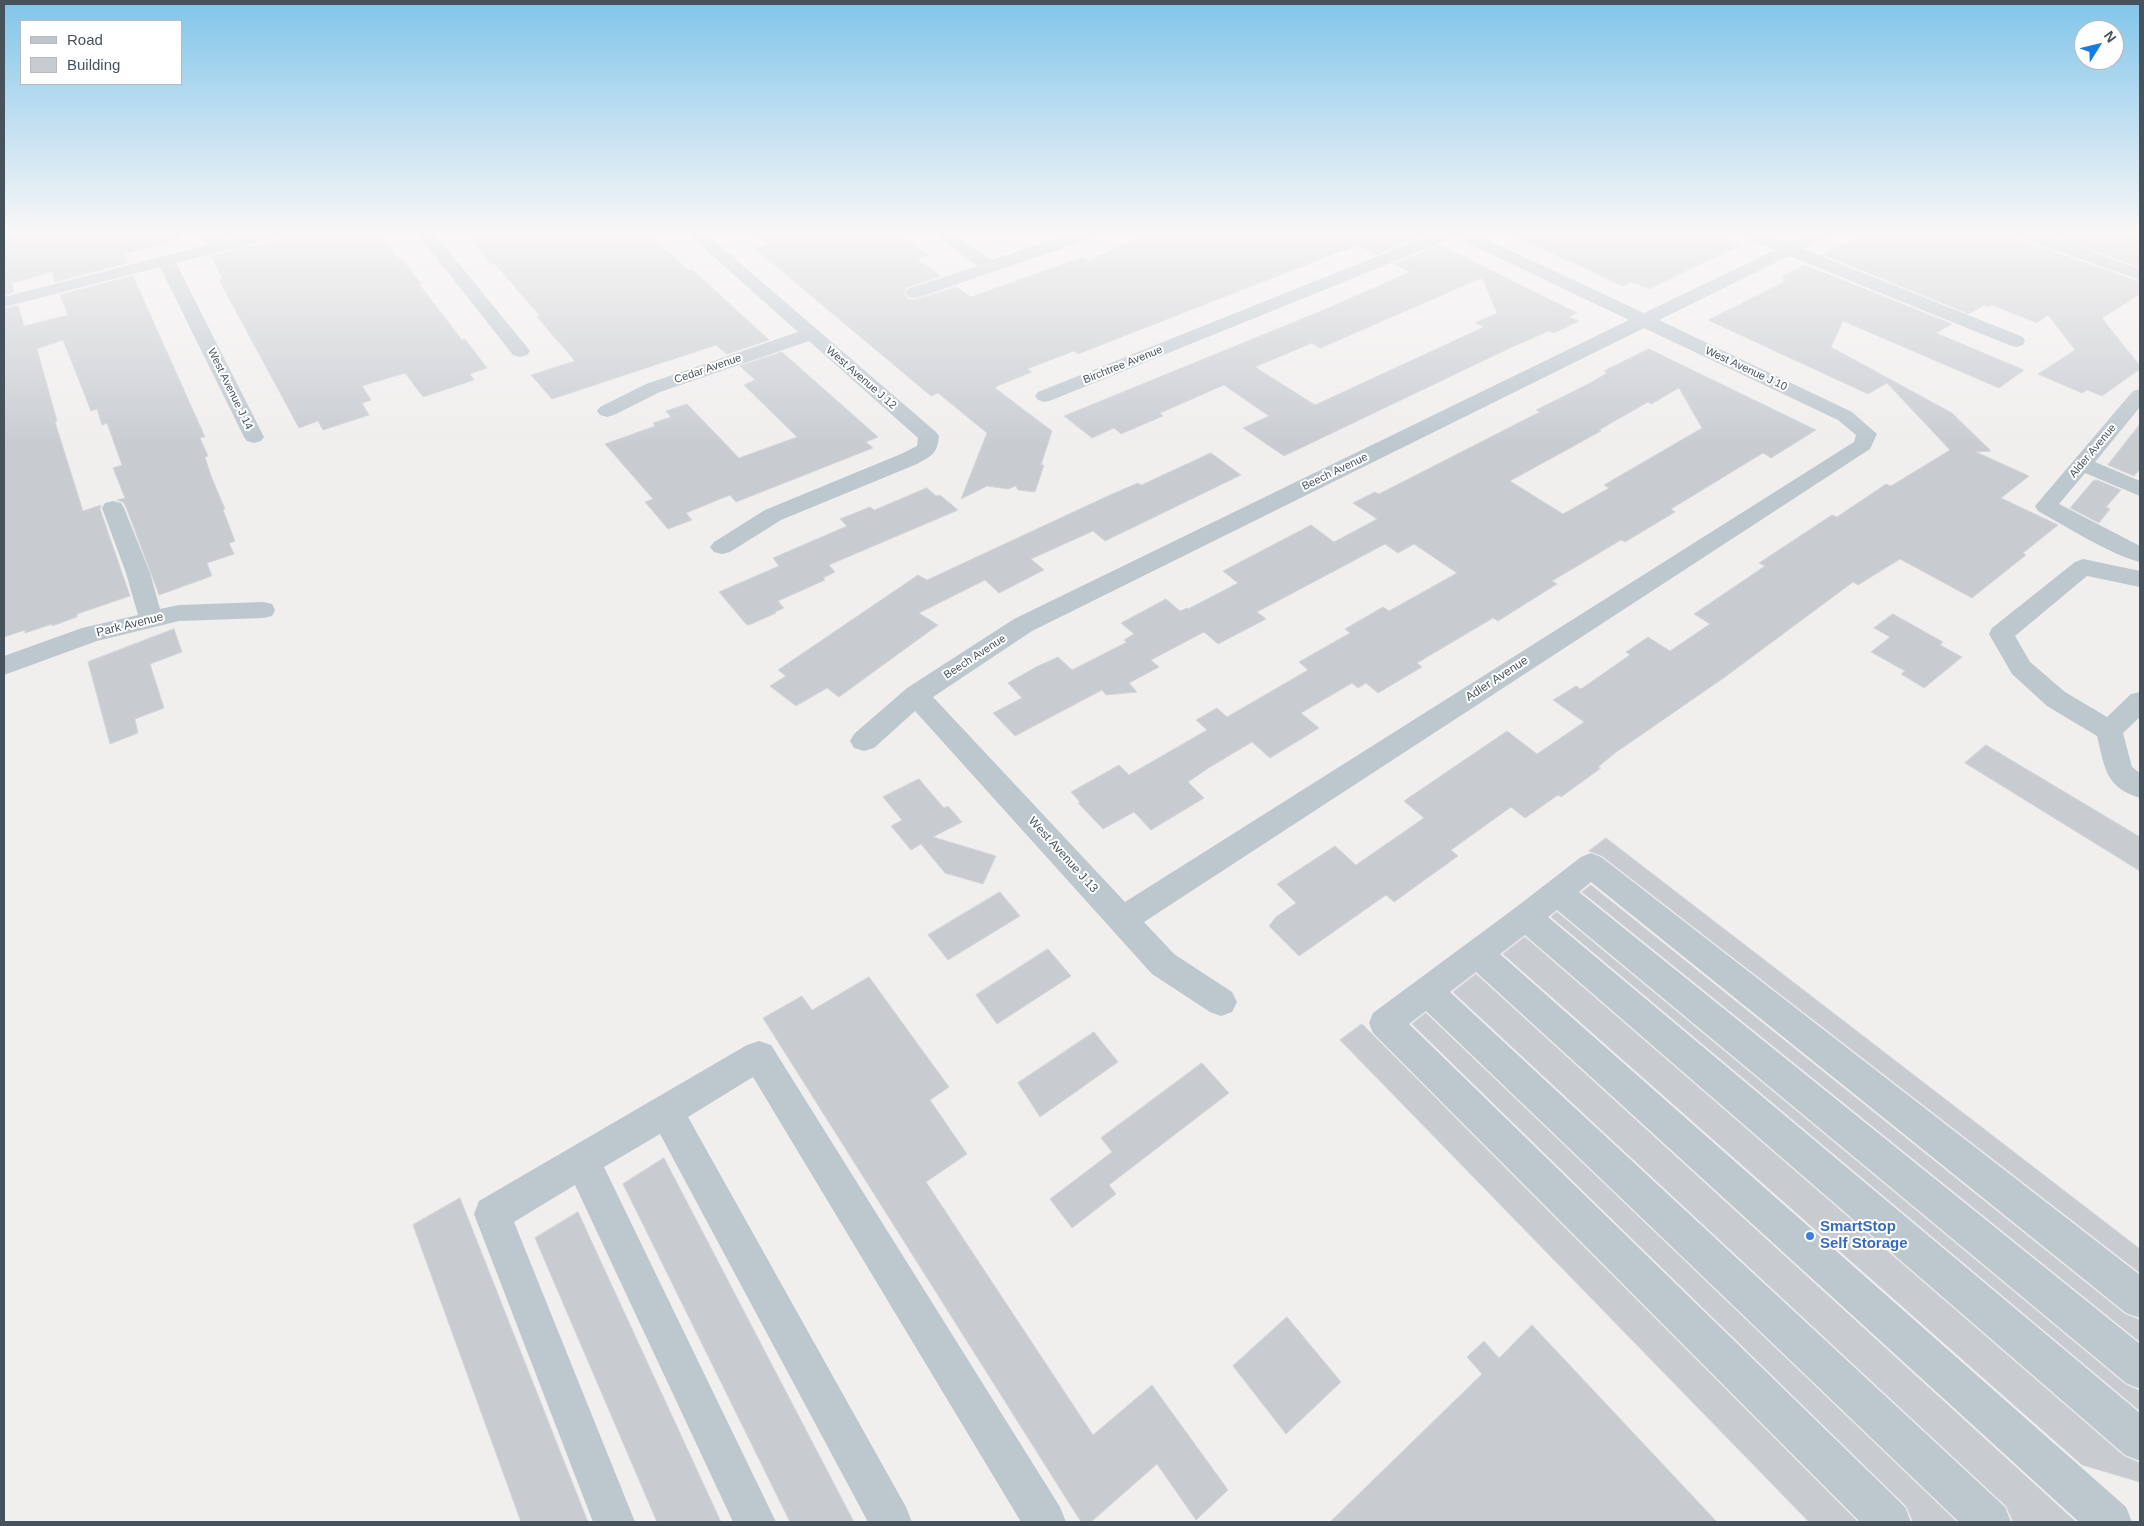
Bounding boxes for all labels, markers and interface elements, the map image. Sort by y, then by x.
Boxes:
legend [20,20,182,85]
north arrow [2074,20,2124,70]
text: N [2101,28,2120,46]
text: Road [67,31,103,48]
text: Building [67,56,120,73]
street label: Birchtree Avenue [1082,343,1164,387]
street label: West Avenue J 12 [823,344,899,412]
street label: West Avenue J 10 [1703,344,1789,394]
street label: West Avenue J 14 [205,346,255,432]
street label: Cedar Avenue [673,351,743,387]
street label: Alder Avenue [2067,422,2119,480]
street label: Beech Avenue [1300,450,1370,494]
street label: Park Avenue [95,610,165,640]
street label: Beech Avenue [941,632,1009,682]
street label: Adler Avenue [1463,653,1531,705]
street label: West Avenue J 13 [1025,814,1101,896]
place label: SmartStop Self Storage [1820,1218,1908,1253]
marker: SmartStop Self Storage [1804,1230,1816,1242]

